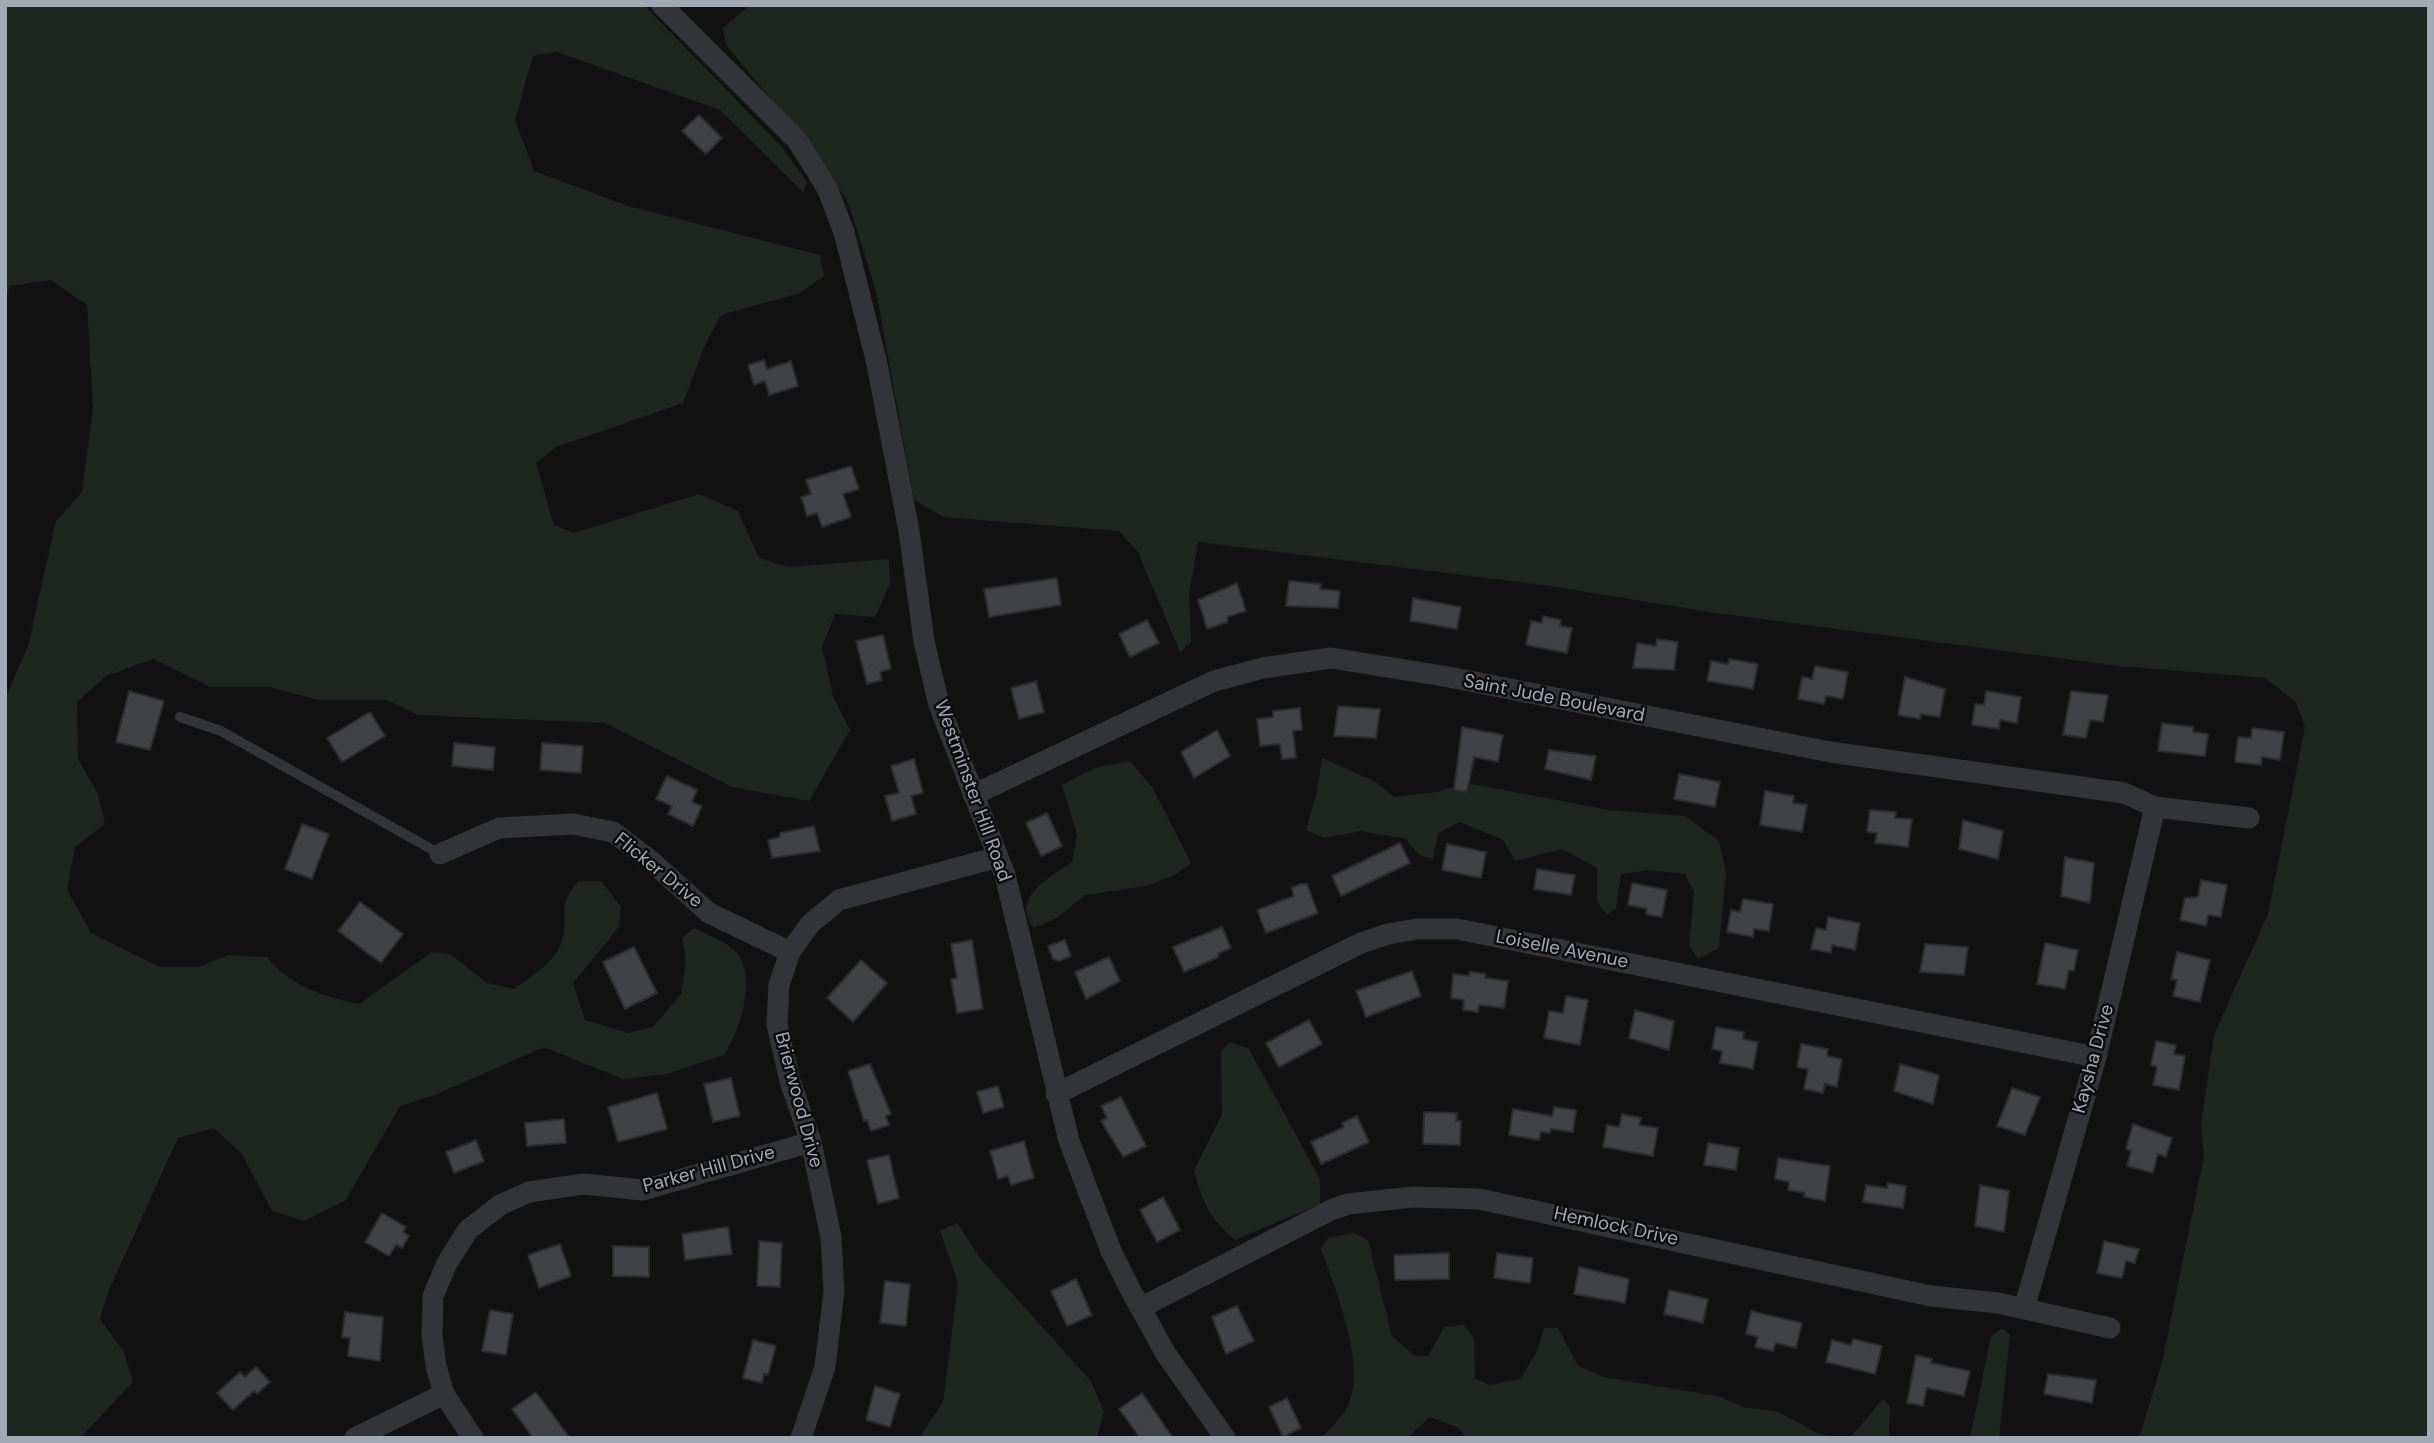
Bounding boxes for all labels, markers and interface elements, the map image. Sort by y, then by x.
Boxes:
street label: Saint Jude Boulevard [1461,670,1647,728]
street label: Westminster Hill Road [929,697,1015,885]
street label: Flicker Drive [609,829,707,913]
street label: Loiselle Avenue [1494,926,1630,974]
street label: Kaysha Drive [2069,1002,2119,1116]
street label: Brierwood Drive [769,1030,827,1170]
street label: Parker Hill Drive [640,1141,778,1199]
street label: Hemlock Drive [1552,1203,1680,1251]

